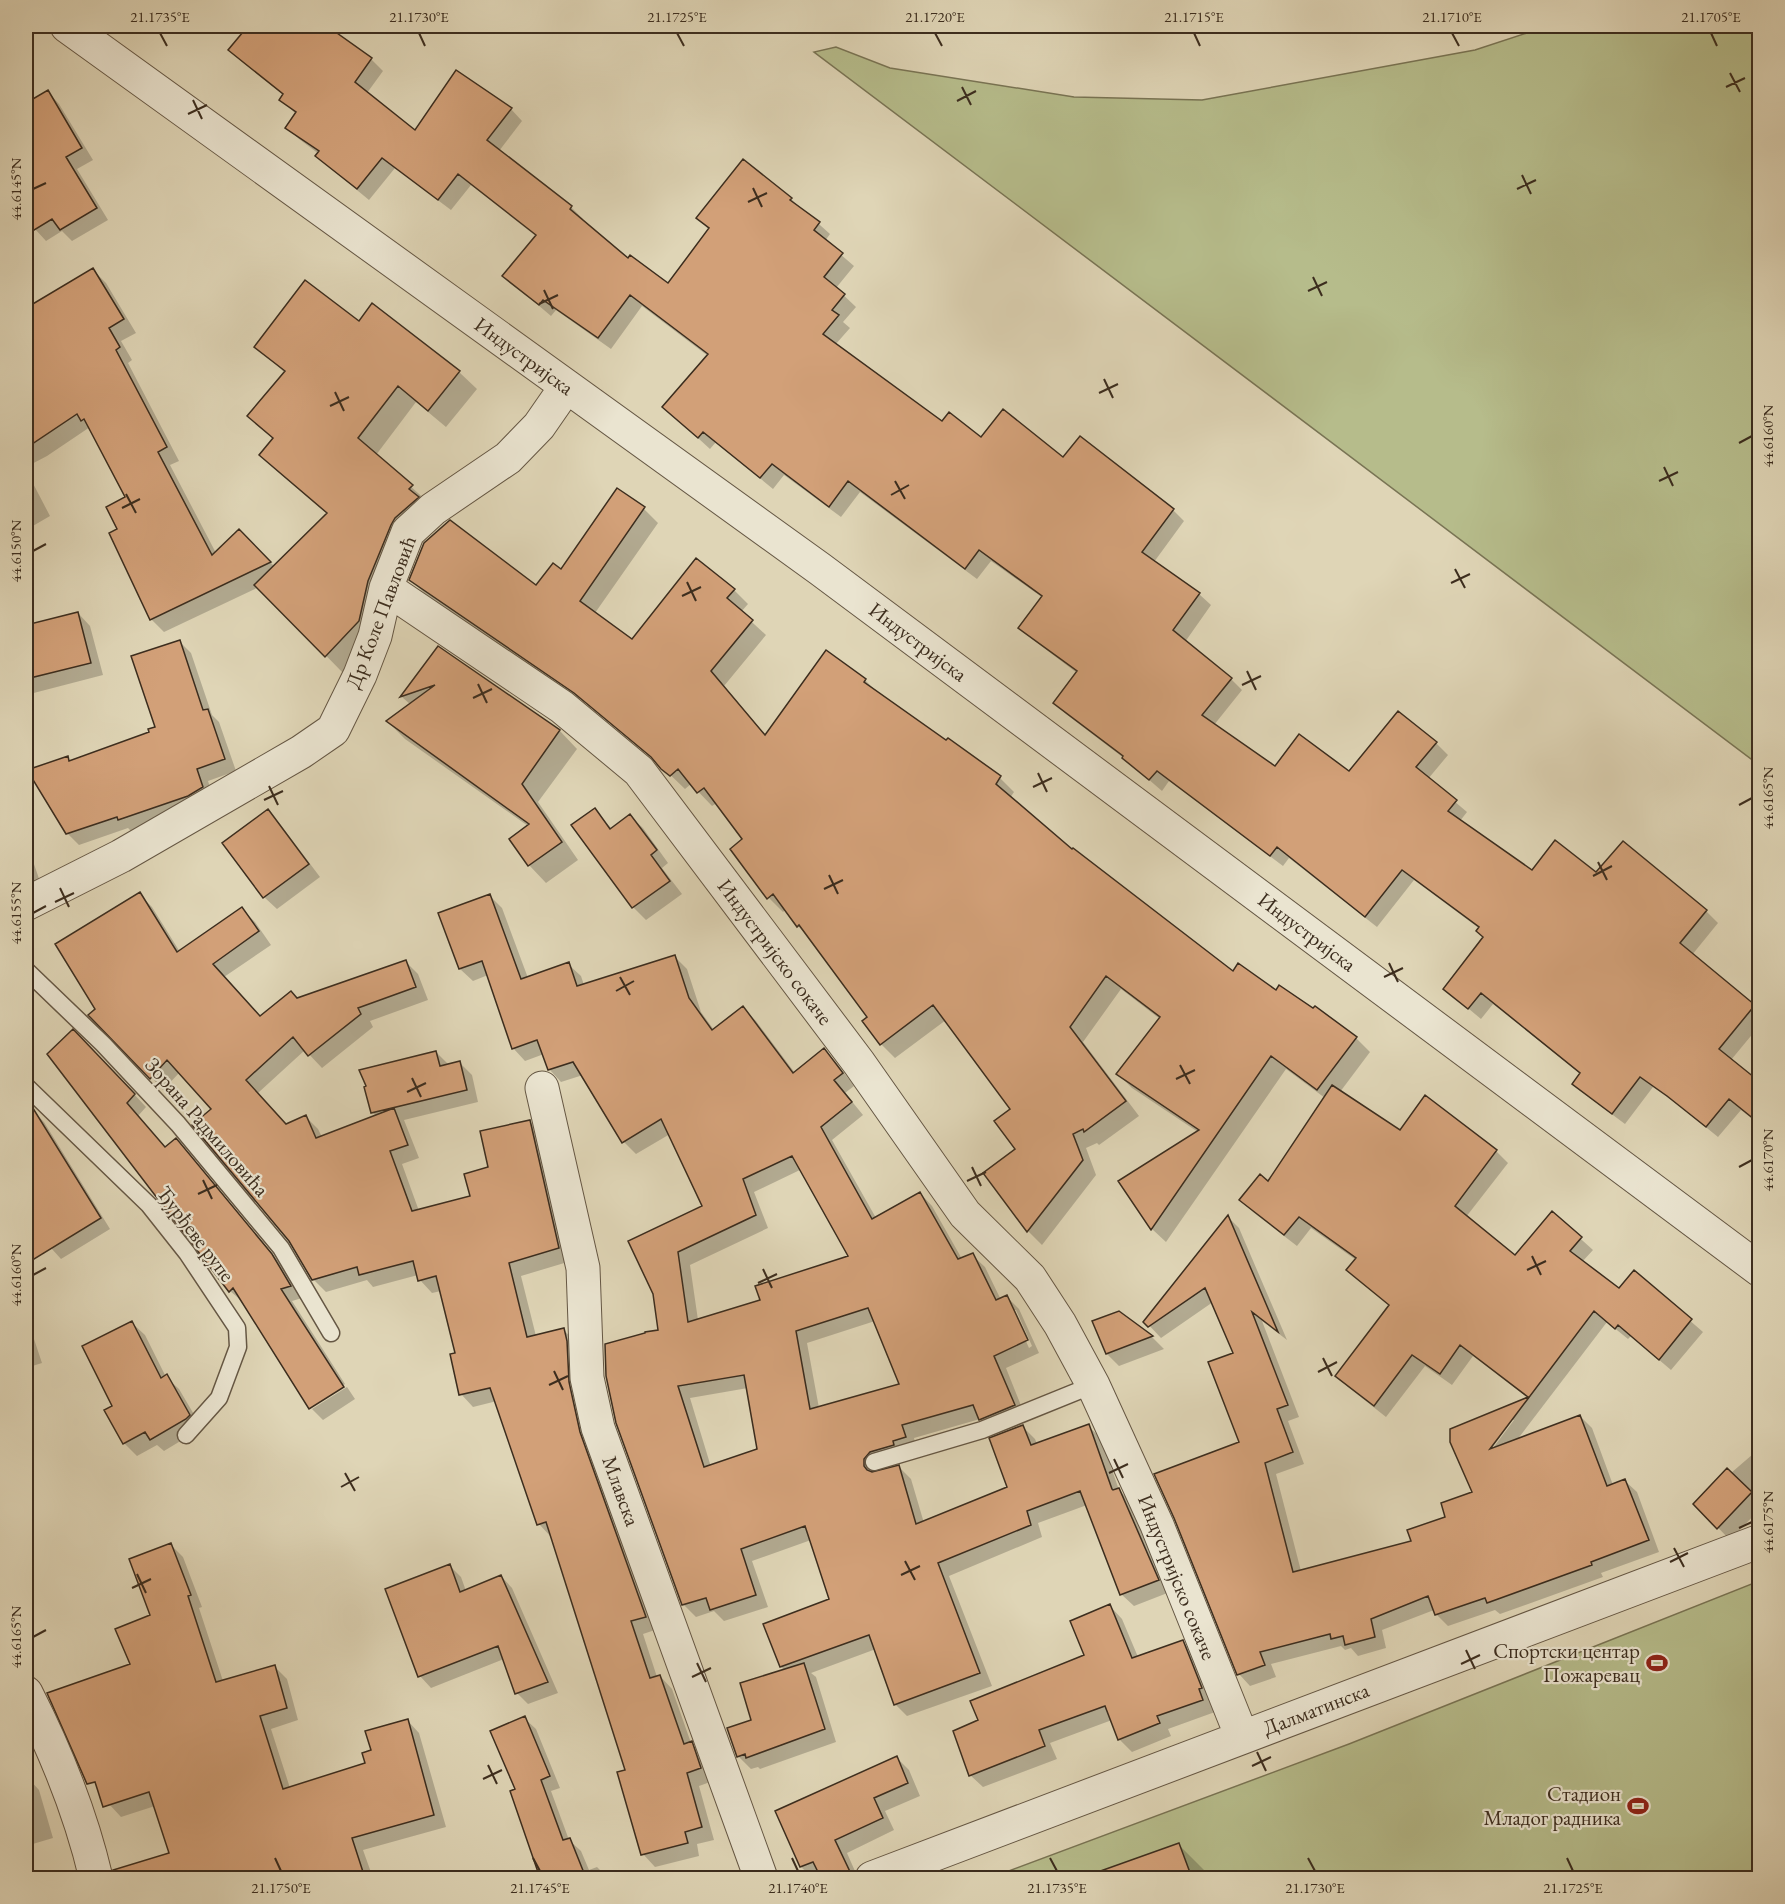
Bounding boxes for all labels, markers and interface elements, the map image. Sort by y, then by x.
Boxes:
text: 21.1735°E [130,7,190,26]
text: 21.1730°E [389,7,449,26]
text: 21.1725°E [647,7,707,26]
text: 21.1720°E [905,7,965,26]
text: 21.1715°E [1164,7,1224,26]
text: 21.1710°E [1422,7,1482,26]
text: 21.1705°E [1681,7,1741,26]
text: 44.6145°N [6,157,25,220]
street label: Индустријска [469,311,580,401]
text: 44.6160°N [1758,404,1777,467]
text: 44.6150°N [6,519,25,582]
street label: Др Коле Павловић [339,532,422,692]
street label: Индустријска [864,596,973,688]
text: 44.6165°N [1758,766,1777,829]
street label: Индустријско сокаче [712,873,839,1030]
text: 44.6155°N [6,881,25,944]
street label: Индустријска [1253,886,1362,978]
street label: Зорана Радмиловића [139,1051,276,1202]
text: 44.6170°N [1758,1128,1777,1191]
street label: Ђурђеве рупе [152,1180,241,1287]
text: 44.6160°N [6,1243,25,1306]
street label: Млавска [596,1452,647,1530]
street label: Индустријско сокаче [1132,1490,1223,1664]
text: 44.6175°N [1758,1490,1777,1553]
text: 44.6165°N [6,1605,25,1668]
place label: Спортски центар Пожаревац [1493,1637,1640,1688]
sports icon: Спортски центар Пожаревац [1645,1651,1669,1675]
street label: Далматинска [1259,1676,1373,1741]
place label: Стадион Младог радника [1483,1780,1622,1831]
sports icon: Стадион Младог радника [1626,1794,1650,1818]
text: 21.1750°E [251,1878,311,1897]
text: 21.1745°E [510,1878,570,1897]
text: 21.1740°E [768,1878,828,1897]
text: 21.1735°E [1027,1878,1087,1897]
text: 21.1730°E [1285,1878,1345,1897]
text: 21.1725°E [1543,1878,1603,1897]

